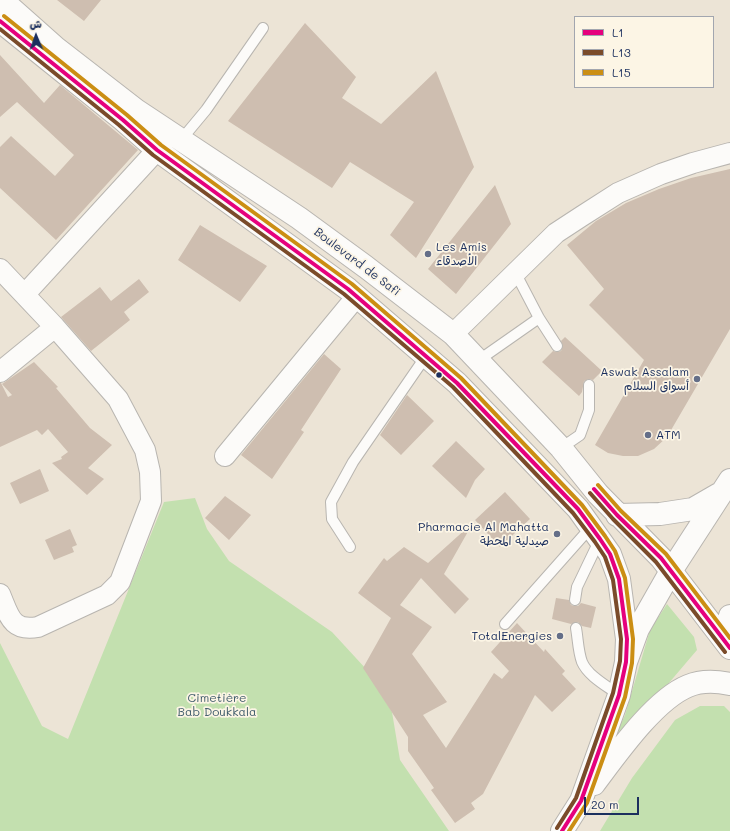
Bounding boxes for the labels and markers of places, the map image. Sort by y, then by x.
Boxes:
place label: Les Amis الأصدقاء [436,240,487,268]
marker: Les Amis الأصدقاء [423,249,433,259]
place label: Aswak Assalam أسواق السلام [600,365,689,393]
unlabelled marker [434,370,444,380]
marker: Aswak Assalam أسواق السلام [692,374,702,384]
place label: ATM [656,428,681,442]
marker: ATM [643,430,653,440]
place label: Pharmacie Al Mahatta صيدلية المحطة [418,520,549,548]
marker: Pharmacie Al Mahatta صيدلية المحطة [552,529,562,539]
place label: TotalEnergies [472,629,552,643]
marker: TotalEnergies [555,631,565,641]

